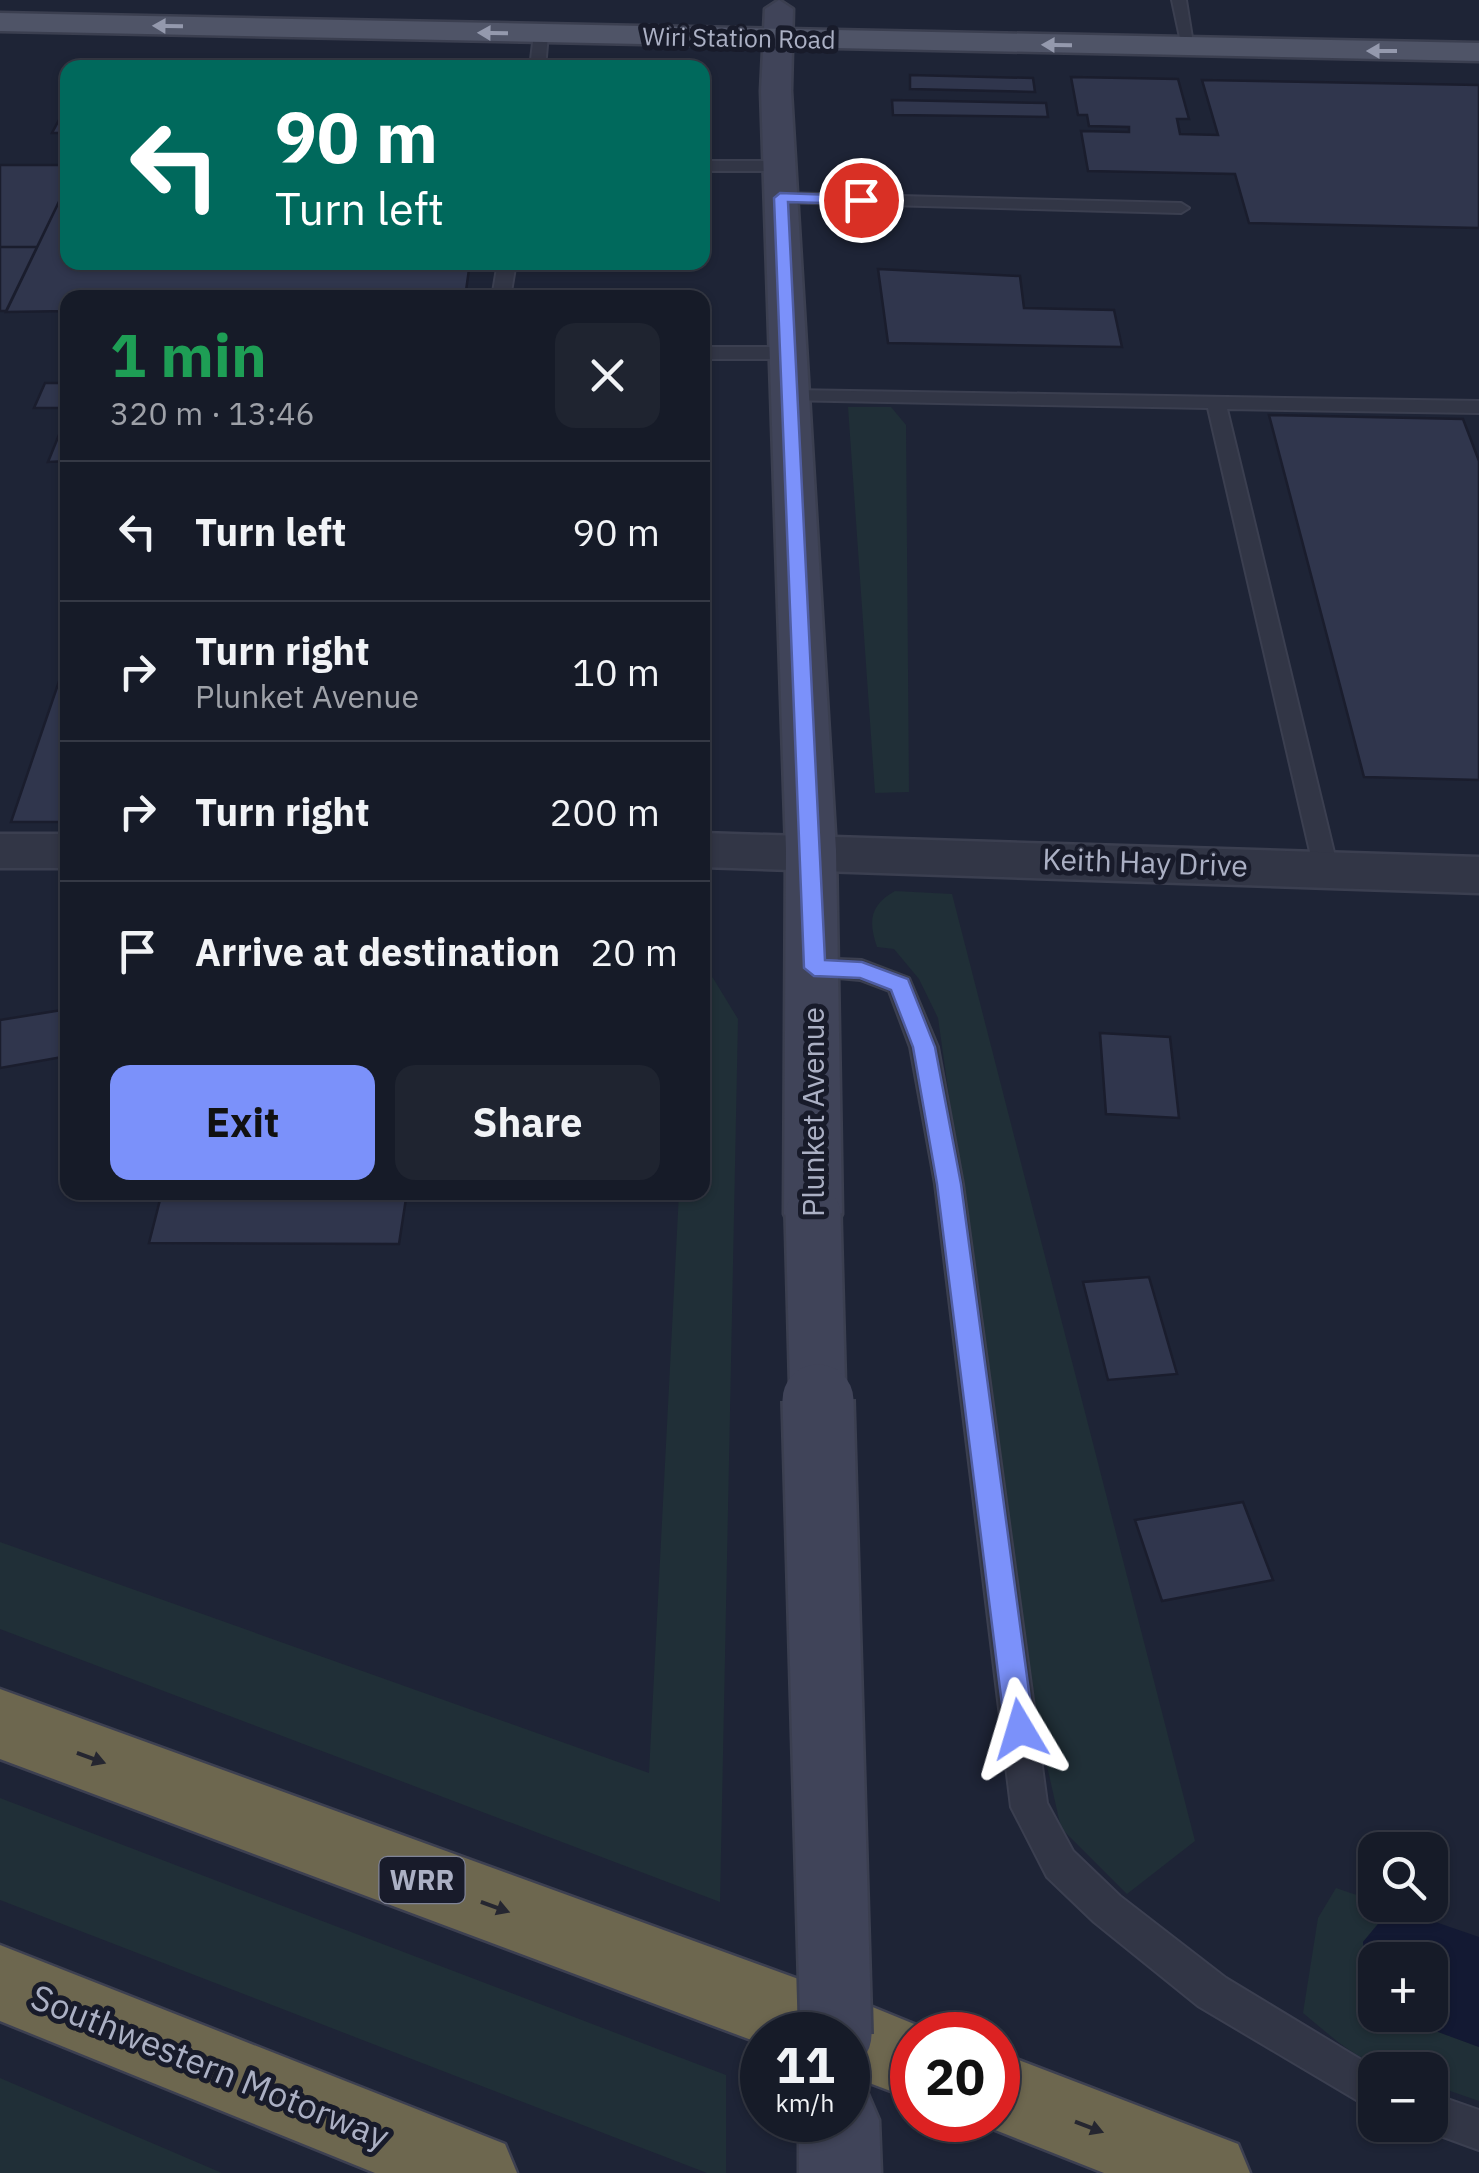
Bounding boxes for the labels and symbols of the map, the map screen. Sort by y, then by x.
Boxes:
one-way arrow [151,17,183,33]
street label: Wiri Station Road [642,19,836,56]
one-way arrow [476,24,508,40]
one-way arrow [1040,37,1072,53]
one-way arrow [1365,43,1397,59]
pin [819,158,904,243]
street label: Keith Hay Drive [1042,838,1248,885]
street label: Plunket Avenue [793,1007,832,1217]
position arrow [968,1677,1072,1781]
one-way arrow [77,1751,107,1766]
road number: WRR [380,1857,464,1903]
one-way arrow [480,1900,510,1915]
street label: Southwestern Motorway [25,1973,396,2159]
speed limit sign: 20 [890,2012,1020,2142]
one-way arrow [1074,2120,1104,2135]

